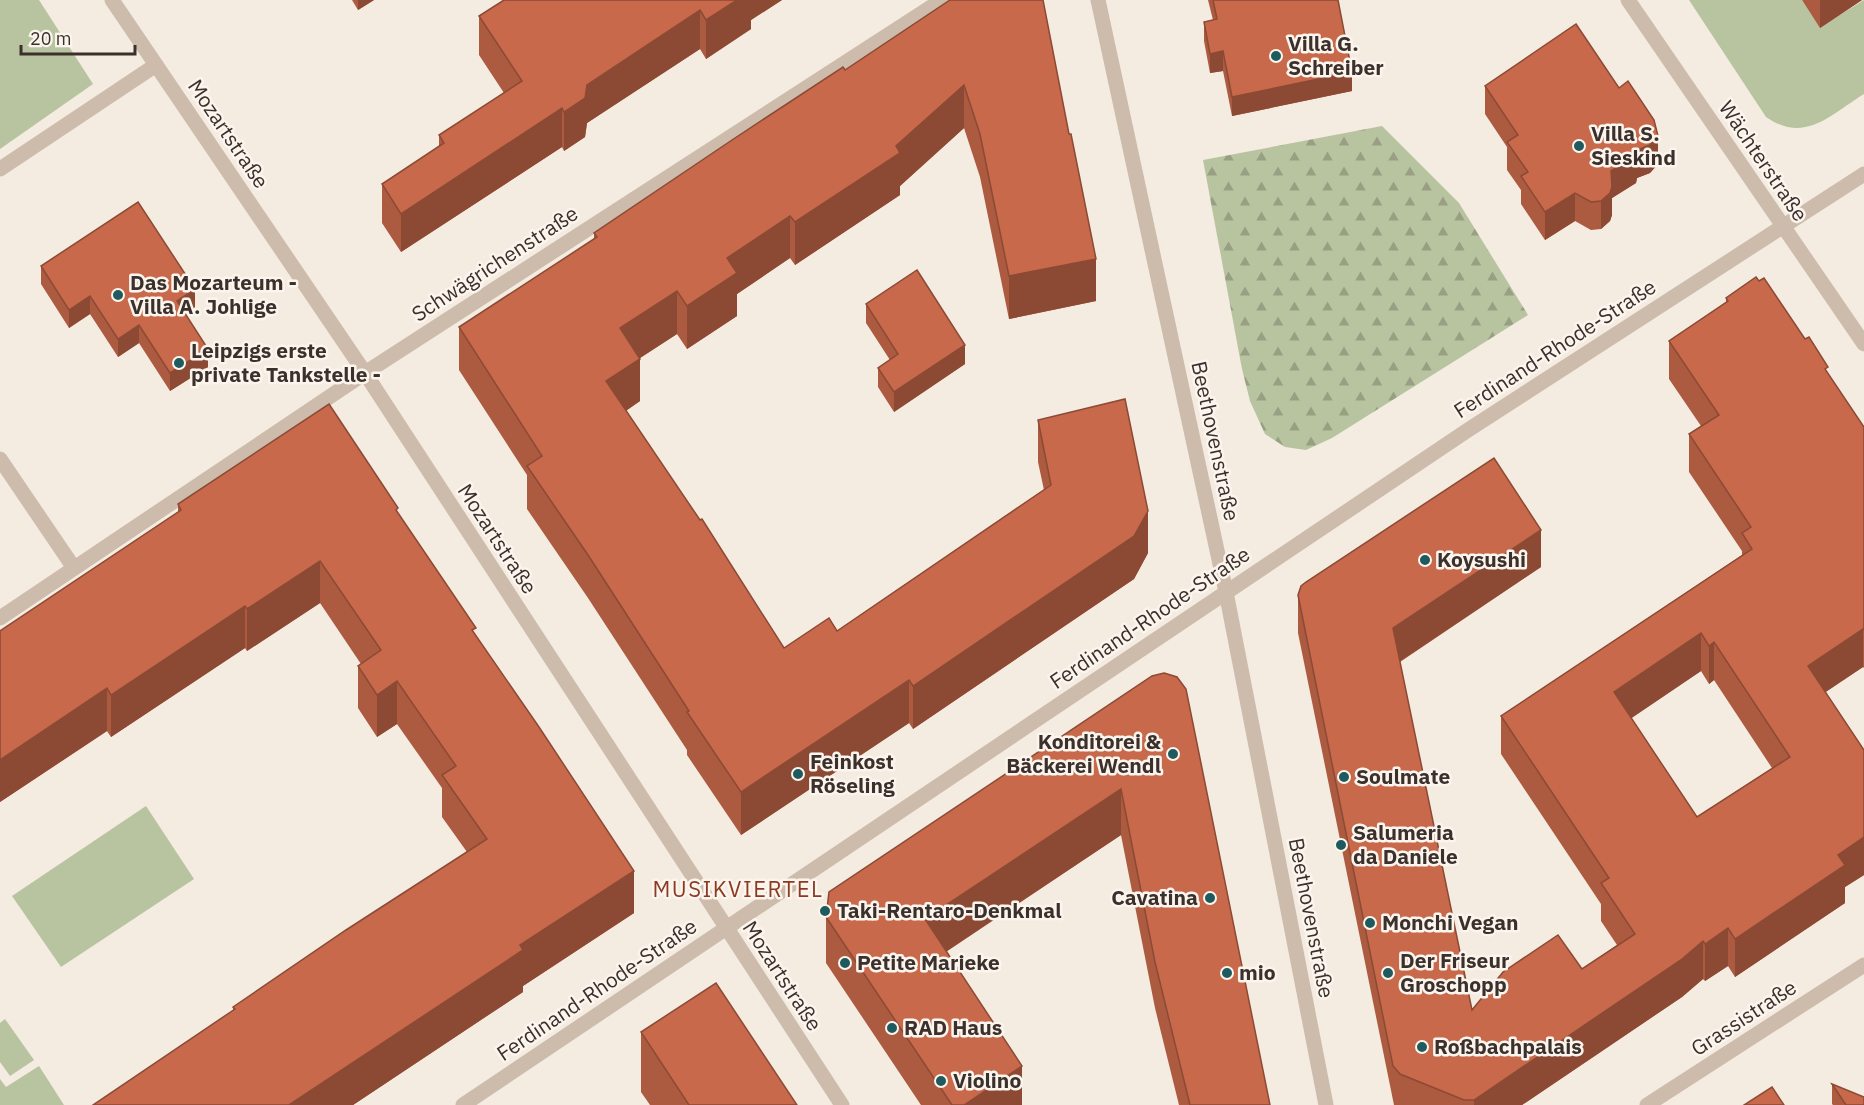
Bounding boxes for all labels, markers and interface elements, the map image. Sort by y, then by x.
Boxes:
scale bar [21,18,135,56]
text: 20 m [30,27,72,50]
place label: Villa G. Schreiber [1288,29,1384,81]
marker: Villa G. Schreiber [1269,49,1283,63]
street label: Mozartstraße [182,73,276,194]
street label: Wächterstraße [1713,95,1815,226]
place label: Villa S. Sieskind [1591,119,1676,171]
marker: Villa S. Sieskind [1572,139,1586,153]
street label: Schwägrichenstraße [406,199,583,327]
place label: Das Mozarteum - Villa A. Johlige [130,268,297,320]
street label: Ferdinand-Rhode-Straße [1448,272,1661,424]
marker: Das Mozarteum - Villa A. Johlige [111,288,125,302]
place label: Leipzigs erste private Tankstelle - [191,336,381,388]
marker: Leipzigs erste private Tankstelle - [172,356,186,370]
street label: Beethovenstraße [1185,358,1247,523]
street label: Mozartstraße [452,478,544,599]
street label: Ferdinand-Rhode-Straße [1044,540,1255,695]
place label: Koysushi [1437,545,1526,573]
marker: Koysushi [1418,553,1432,567]
place label: Konditorei & Bäckerei Wendl [1006,727,1162,779]
place label: Feinkost Röseling [810,747,895,799]
marker: Konditorei & Bäckerei Wendl [1166,747,1180,761]
place label: Soulmate [1356,762,1450,790]
marker: Feinkost Röseling [791,767,805,781]
marker: Soulmate [1337,770,1351,784]
place label: Salumeria da Daniele [1353,818,1458,870]
street label: Beethovenstraße [1283,835,1341,1000]
marker: Salumeria da Daniele [1334,838,1348,852]
district label: MUSIKVIERTEL [653,874,824,903]
place label: Cavatina [1111,883,1198,911]
marker: Cavatina [1203,891,1217,905]
place label: Taki-Rentaro-Denkmal [837,896,1062,924]
marker: Taki-Rentaro-Denkmal [818,904,832,918]
place label: Monchi Vegan [1382,908,1519,936]
street label: Ferdinand-Rhode-Straße [491,912,702,1067]
street label: Mozartstraße [737,915,829,1036]
marker: Monchi Vegan [1363,916,1377,930]
place label: Der Friseur Groschopp [1400,946,1510,998]
place label: Petite Marieke [857,948,1000,976]
marker: Petite Marieke [838,956,852,970]
place label: mio [1239,958,1276,986]
marker: mio [1220,966,1234,980]
marker: Der Friseur Groschopp [1381,966,1395,980]
street label: Grassistraße [1685,973,1802,1062]
place label: RAD Haus [904,1013,1002,1041]
marker: RAD Haus [885,1021,899,1035]
place label: Roßbachpalais [1434,1032,1582,1060]
marker: Roßbachpalais [1415,1040,1429,1054]
place label: Violino [953,1066,1021,1094]
marker: Violino [934,1074,948,1088]

